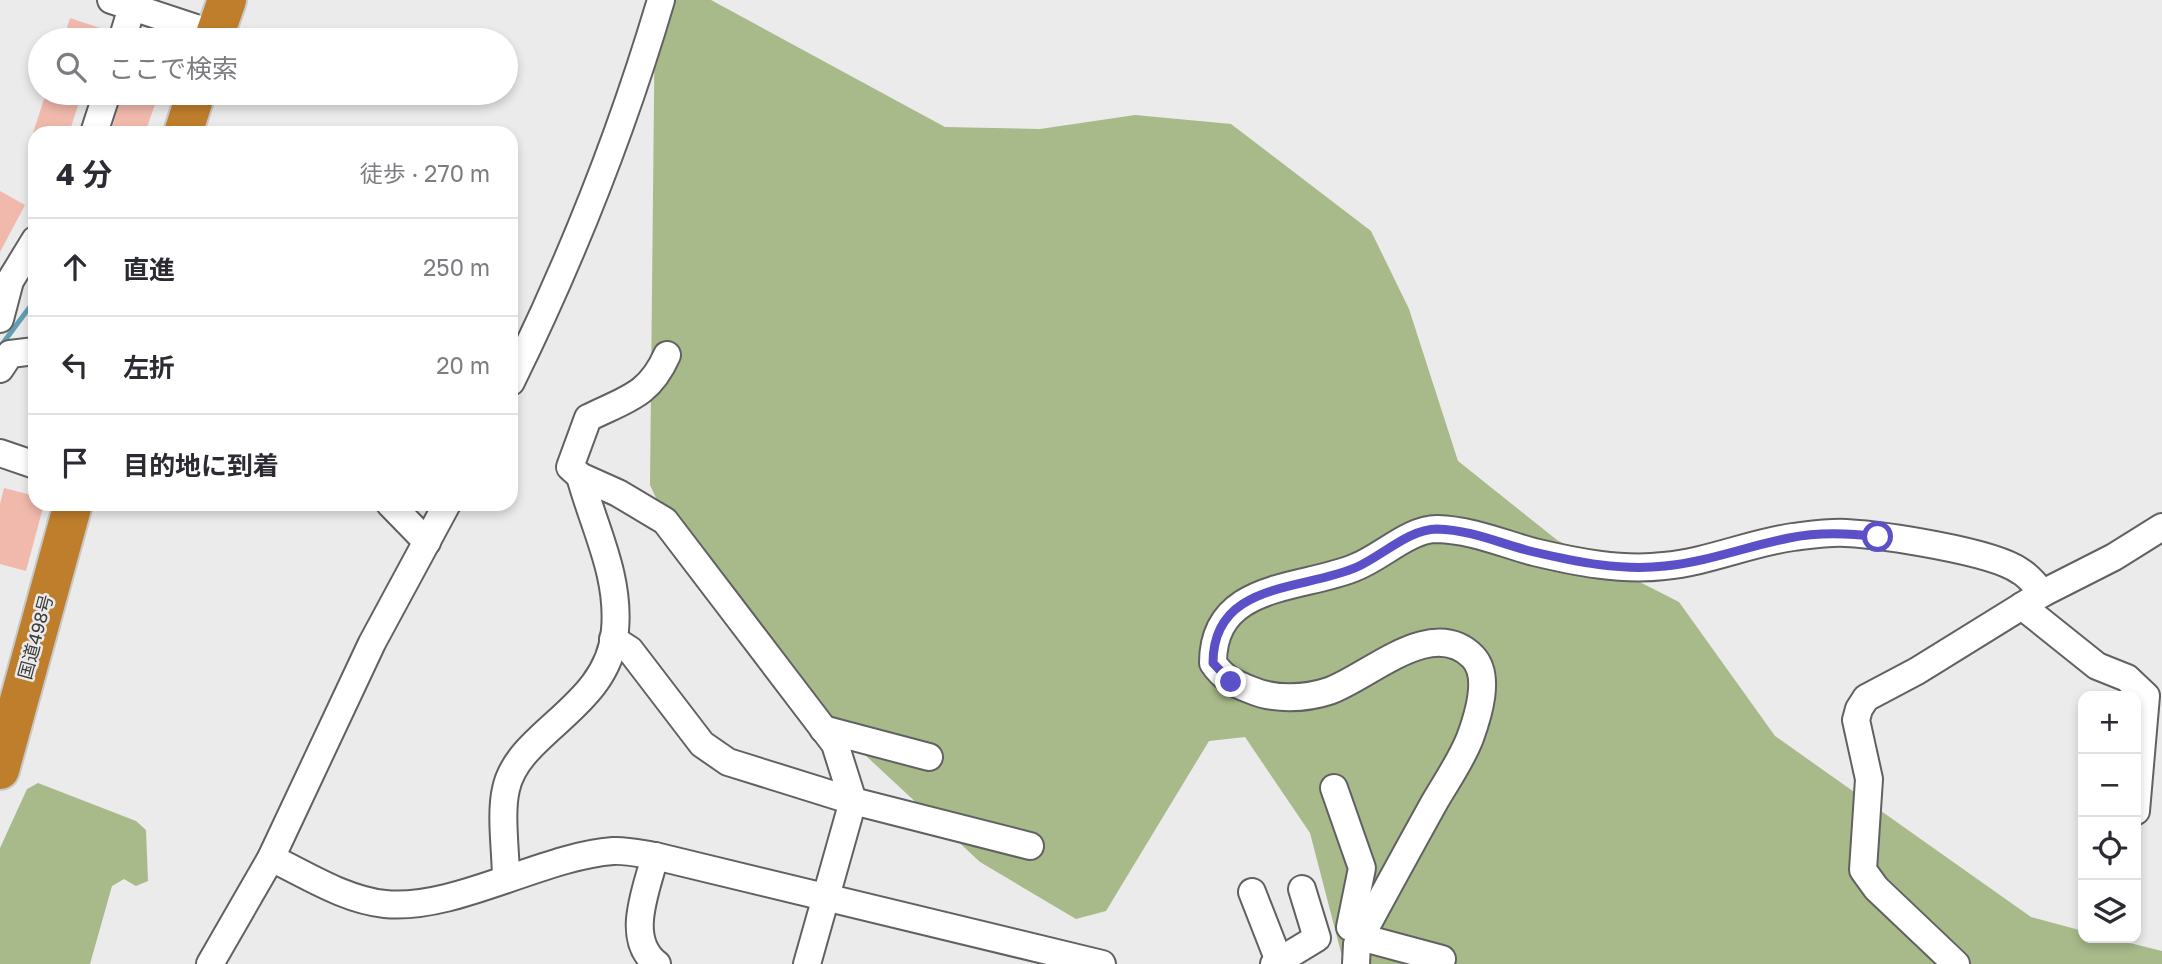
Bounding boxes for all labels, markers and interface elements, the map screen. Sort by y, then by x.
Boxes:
search box [28,28,518,105]
icon: search [52,48,90,86]
text: ここで検索 [108,53,238,84]
text: 4 分 [56,156,112,192]
text: 徒歩 · 270 m [360,159,490,187]
icon: ahead [56,248,94,286]
text: 250 m [423,253,490,281]
text: 直進 [123,254,175,285]
icon: left [56,346,94,384]
text: 20 m [436,351,490,379]
text: 左折 [123,352,175,383]
icon: arrive [56,444,94,482]
text: 目的地に到着 [123,450,279,481]
route start [1862,521,1893,552]
street label: 国道498号 [13,592,57,682]
route end [1215,666,1246,697]
map controls [2078,691,2141,943]
button: + [2078,691,2141,754]
button: − [2078,754,2141,817]
button: locate [2078,817,2141,880]
button: layers [2078,880,2141,943]

